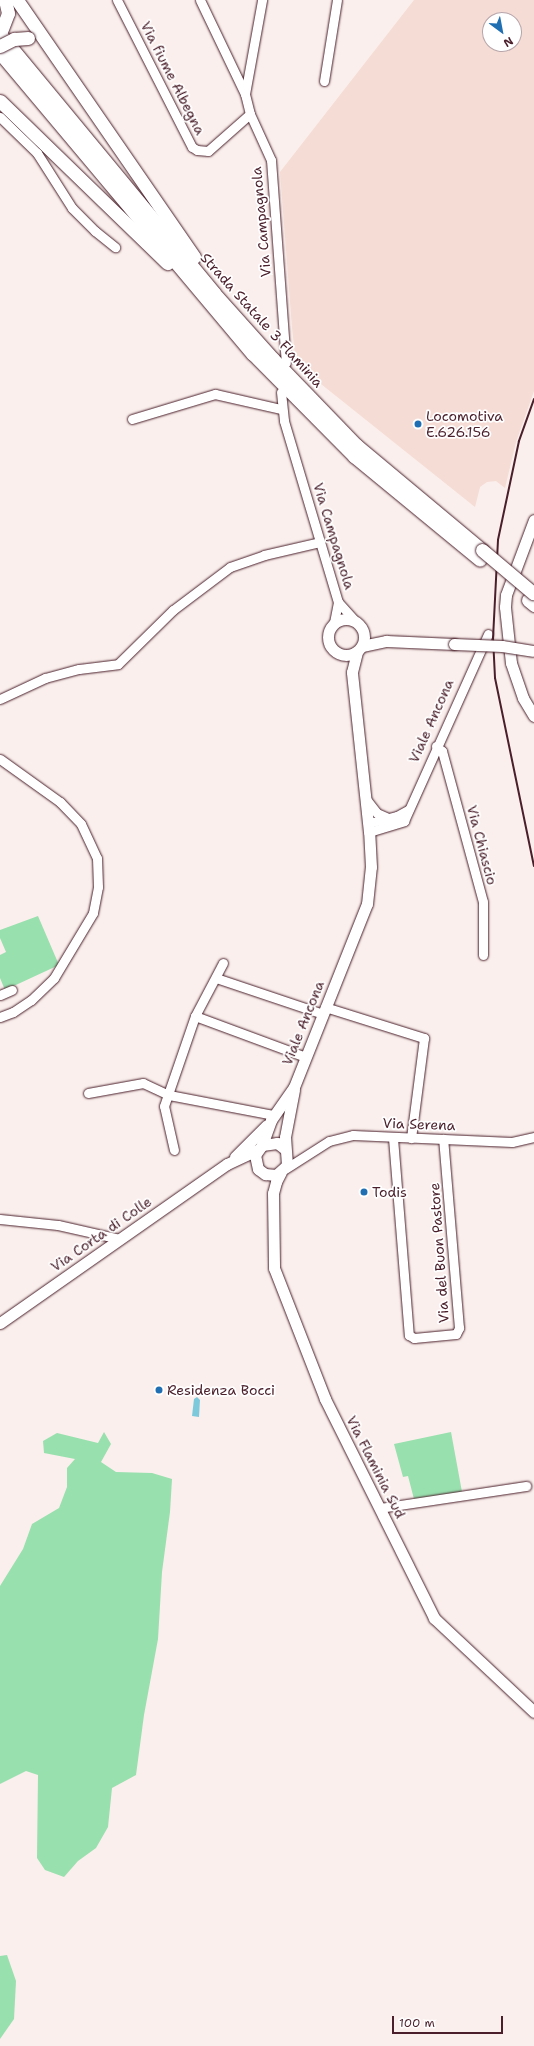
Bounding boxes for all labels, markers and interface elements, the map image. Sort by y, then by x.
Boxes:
north arrow [482,12,522,52]
street label: Via fiume Albegna [137,19,209,137]
text: N [500,33,516,50]
street label: Via Campagnola [248,166,274,278]
street label: Strada Statale 3 Flaminia [197,249,327,391]
place label: Locomotiva E.626.156 [426,408,503,440]
marker: Locomotiva E.626.156 [413,419,423,429]
street label: Via Campagnola [310,481,358,591]
street label: Viale Ancona [405,677,457,765]
street label: Via Chiascio [463,803,501,887]
street label: Viale Ancona [278,978,328,1068]
street label: Via Serena [382,1114,456,1134]
street label: Via del Buon Pastore [426,1182,452,1324]
place label: Todis [372,1184,407,1200]
marker: Todis [359,1187,369,1197]
street label: Via Corta di Colle [47,1193,155,1275]
place label: Residenza Bocci [167,1382,275,1398]
marker: Residenza Bocci [154,1385,164,1395]
street label: Via Flaminia Sud [343,1413,409,1521]
scale bar [394,2008,505,2034]
text: 100 m [399,2015,435,2031]

